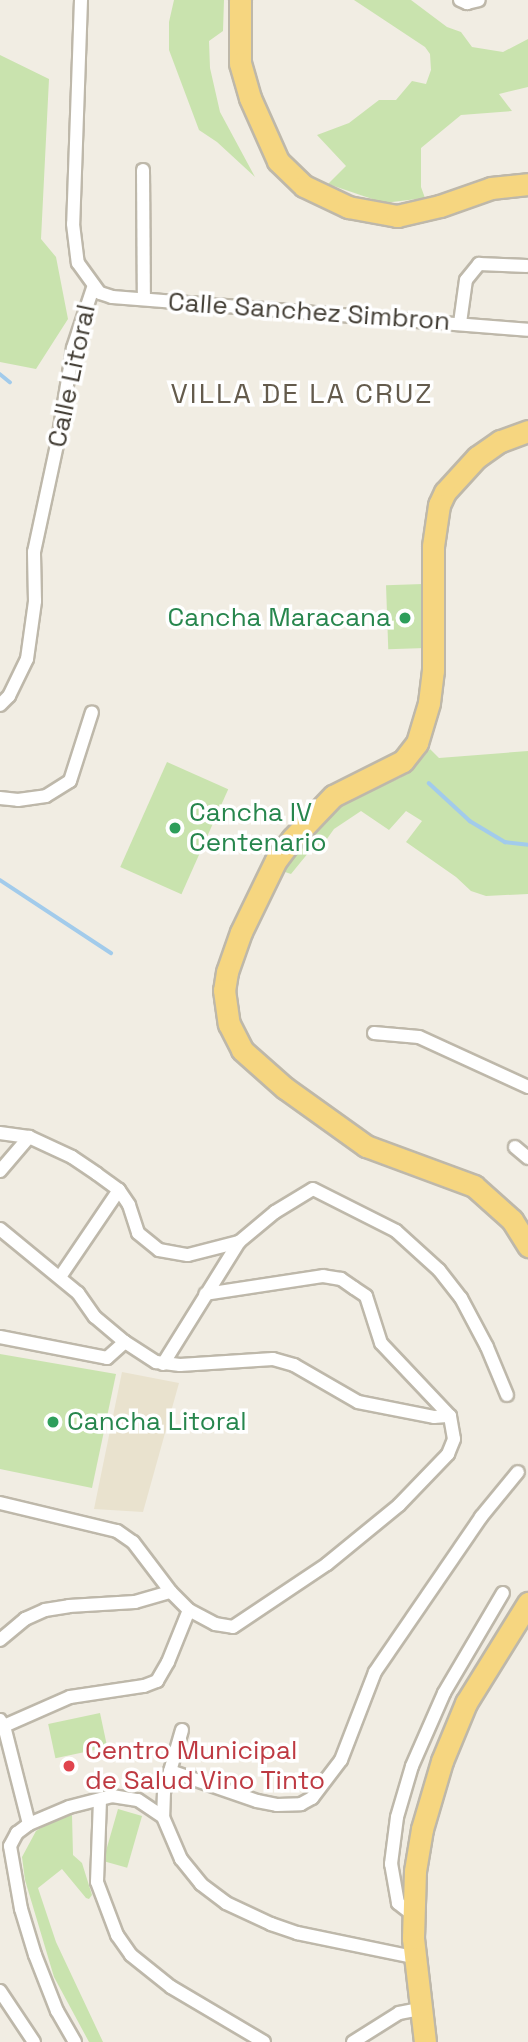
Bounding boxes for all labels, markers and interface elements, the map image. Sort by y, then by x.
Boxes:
street label: Calle Sanchez Simbron [167,287,451,337]
street label: Calle Litoral [42,302,102,450]
district label: VILLA DE LA CRUZ [172,376,432,410]
place label: Cancha Maracana [168,602,391,634]
marker: Cancha Maracana [397,610,413,626]
place label: Cancha IV Centenario [189,797,327,858]
marker: Cancha IV Centenario [167,820,183,836]
place label: Cancha Litoral [67,1406,247,1438]
marker: Cancha Litoral [45,1414,61,1430]
place label: Centro Municipal de Salud Vino Tinto [85,1735,326,1796]
marker: Centro Municipal de Salud Vino Tinto [59,1756,79,1776]

